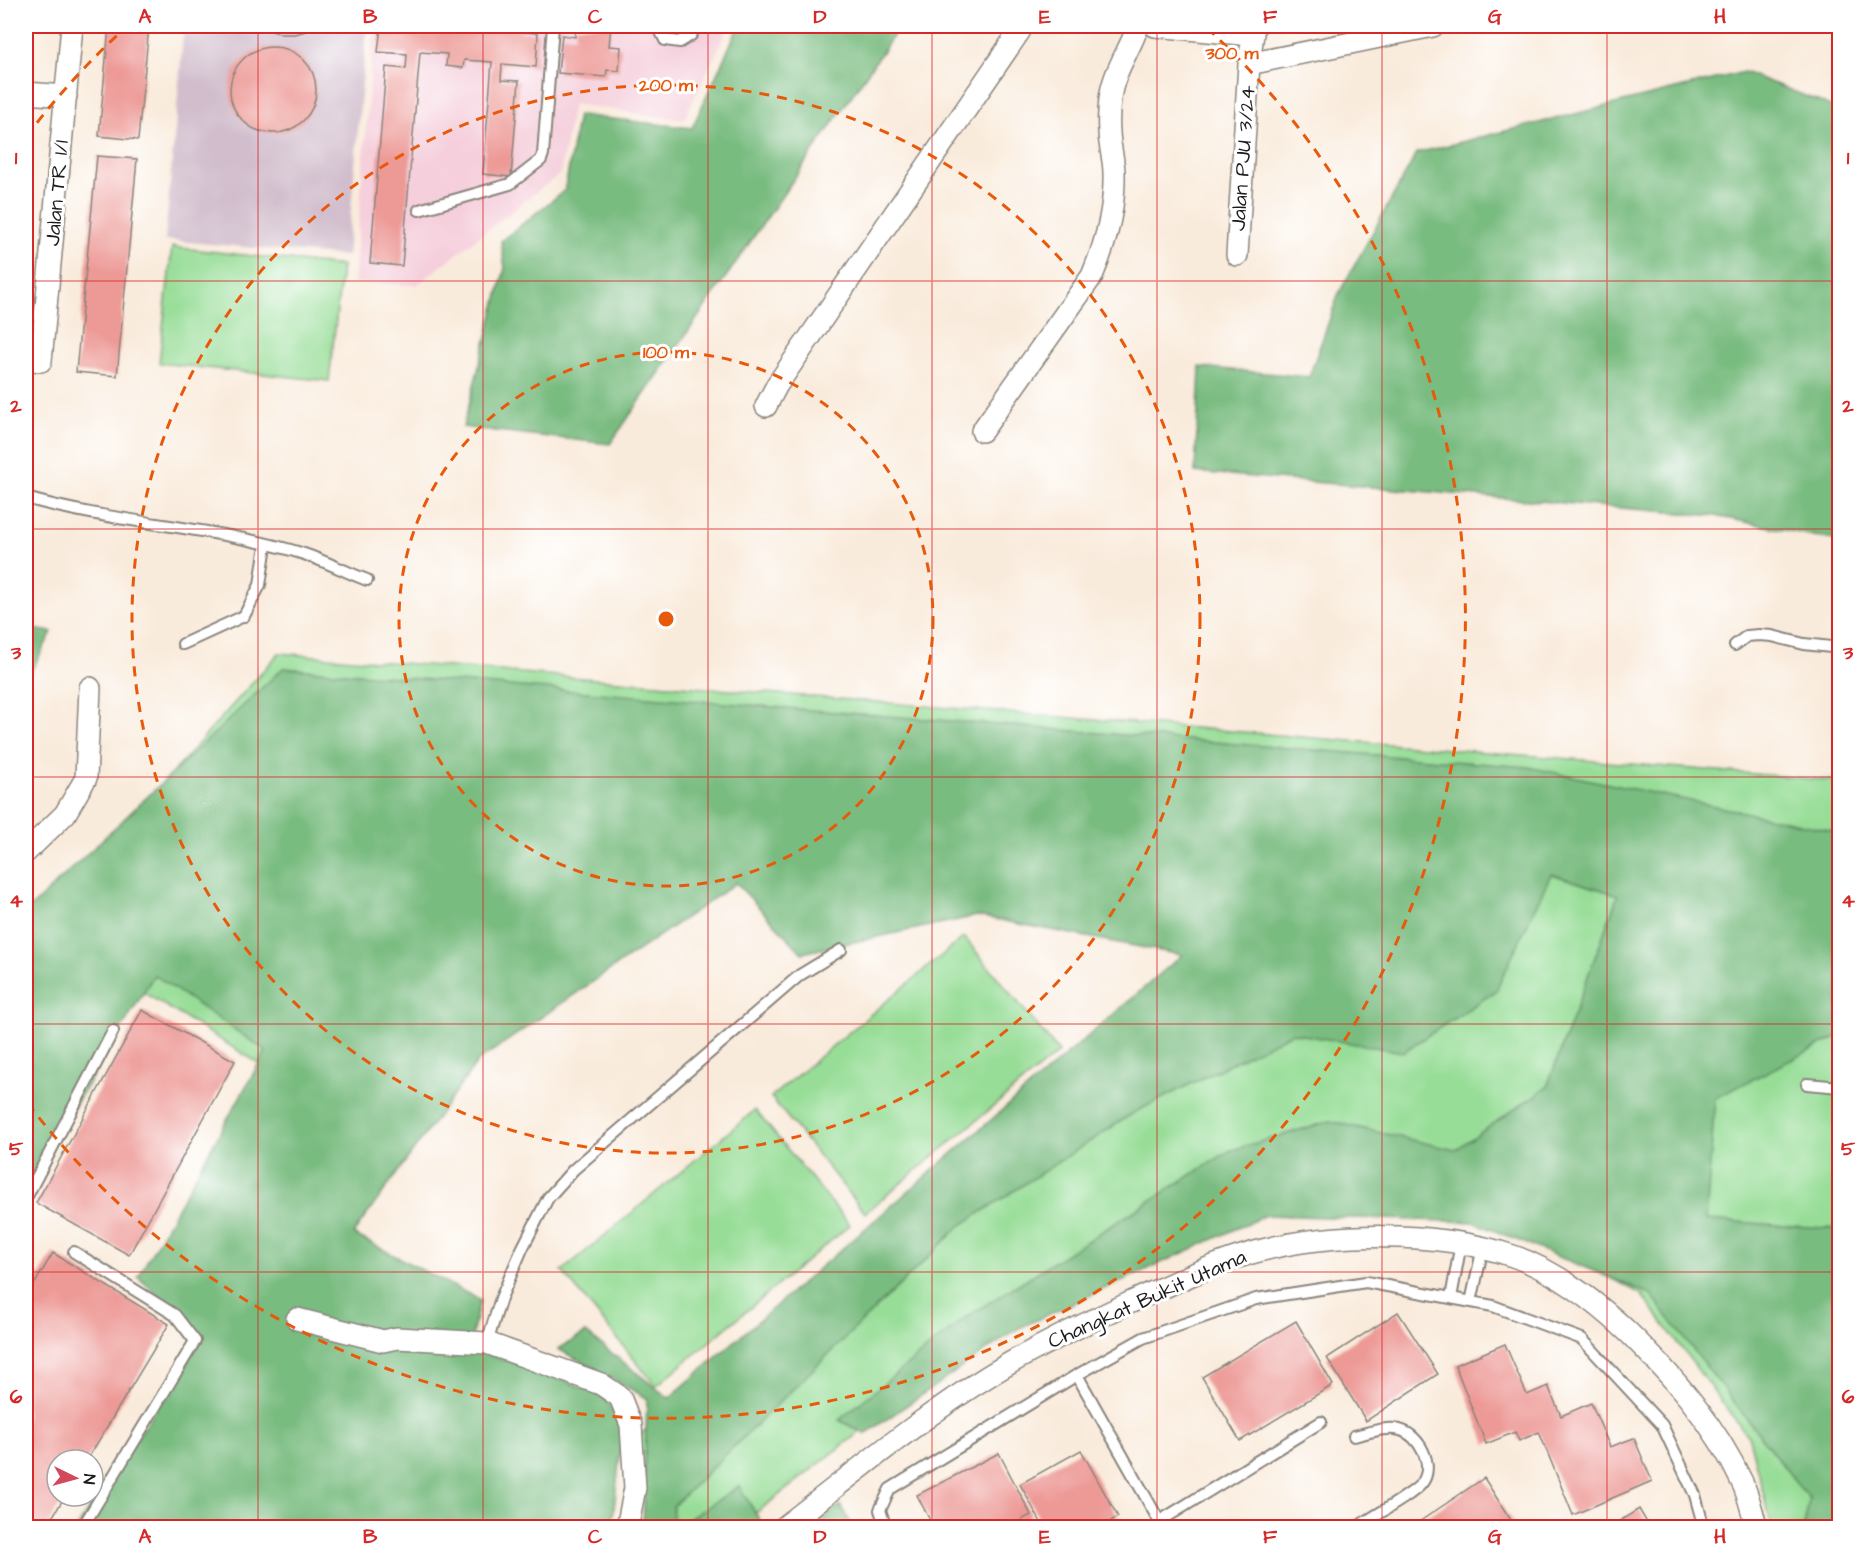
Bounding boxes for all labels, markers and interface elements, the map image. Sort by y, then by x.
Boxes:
text: A [139,3,152,31]
text: B [363,3,378,31]
text: C [588,3,603,31]
text: D [814,3,827,31]
text: E [1039,3,1051,31]
text: F [1263,3,1278,31]
text: G [1488,3,1502,31]
text: H [1714,3,1726,31]
text: 300 m [1204,41,1260,66]
text: 200 m [638,73,694,98]
street label: Jalan PJU 3/24 [1223,84,1263,232]
street label: Jalan TR 1/1 [38,139,76,247]
text: 1 [15,144,18,172]
text: 1 [1847,144,1850,172]
text: 100 m [643,340,690,365]
text: 2 [9,392,22,420]
text: 2 [1841,392,1854,420]
centre of rings [656,609,676,629]
text: 3 [10,639,22,667]
text: 3 [1842,639,1854,667]
text: 4 [9,887,23,915]
text: 4 [1841,887,1855,915]
text: 5 [9,1135,24,1163]
text: 5 [1841,1135,1856,1163]
street label: Changkat Bukit Utama [1043,1242,1252,1358]
text: 6 [10,1383,23,1411]
text: 6 [1842,1383,1855,1411]
north arrow [45,1448,105,1508]
text: N [78,1473,100,1485]
text: A [139,1523,152,1551]
text: B [363,1523,378,1551]
text: C [588,1523,603,1551]
text: D [814,1523,827,1551]
text: E [1039,1523,1051,1551]
text: F [1263,1523,1278,1551]
text: G [1488,1523,1502,1551]
text: H [1714,1523,1726,1551]

